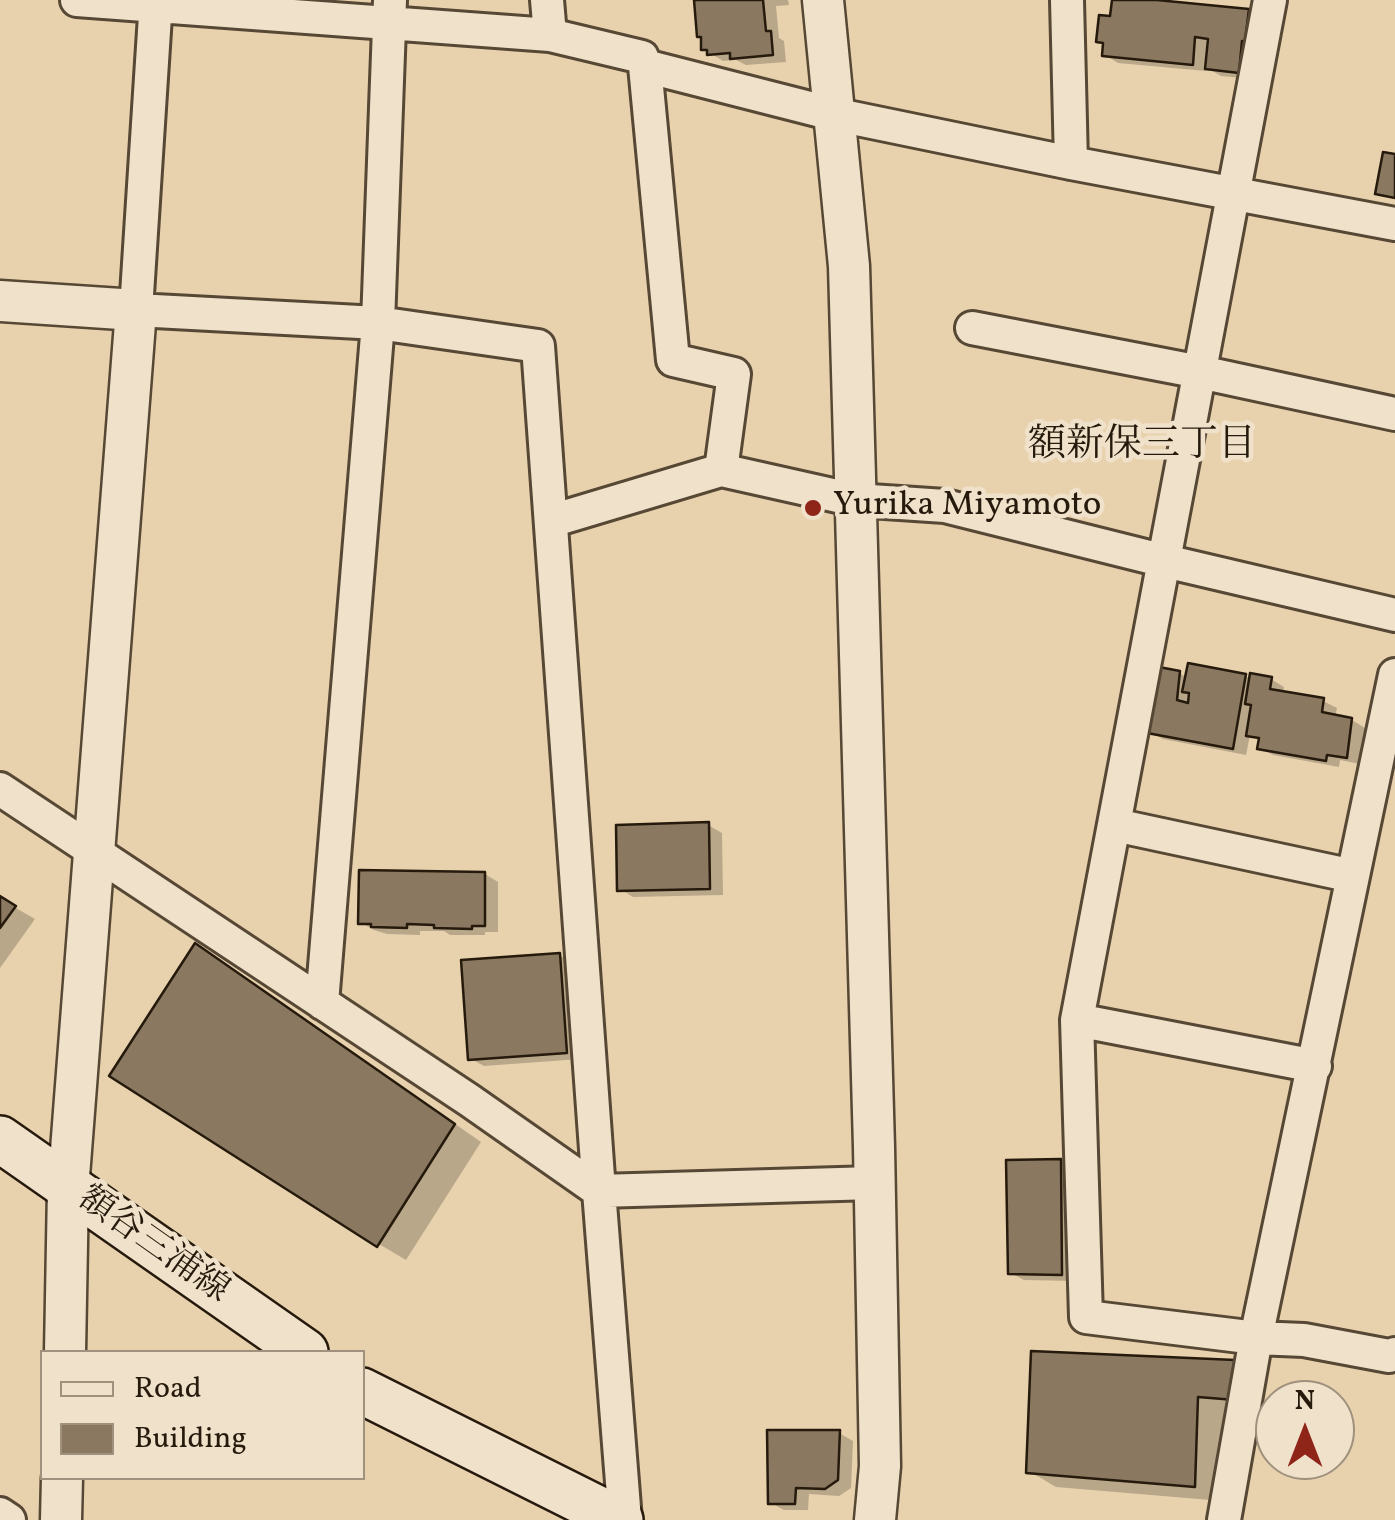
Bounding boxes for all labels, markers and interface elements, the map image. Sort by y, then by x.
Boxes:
district label: 額新保三丁目 [1028,425,1256,471]
place label: Yurika Miyamoto [833,487,1101,529]
marker: Yurika Miyamoto [802,497,824,519]
street label: 額谷三浦線 [68,1180,236,1314]
legend [40,1350,365,1480]
text: Road [134,1368,202,1410]
north arrow [1255,1380,1355,1480]
text: N [1295,1382,1315,1421]
text: Building [134,1418,247,1460]

